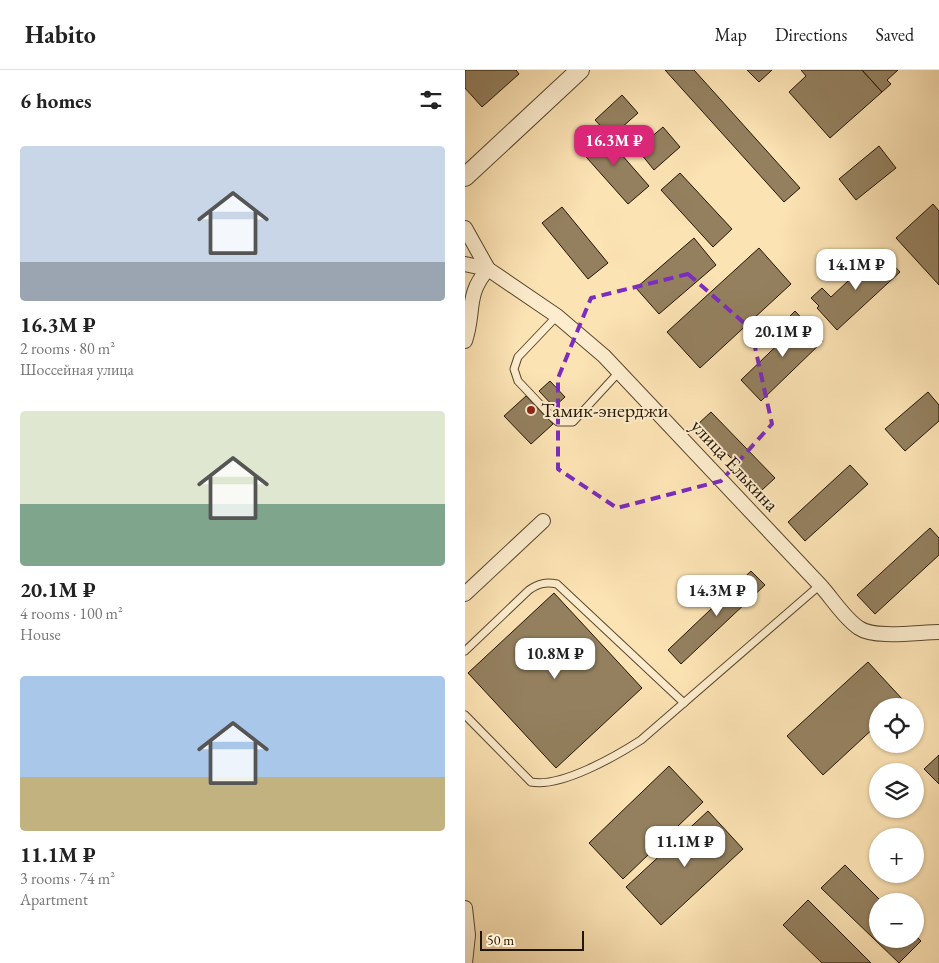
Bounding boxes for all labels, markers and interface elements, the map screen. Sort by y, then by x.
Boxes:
text: Habito [25,19,96,50]
text: Map [715,23,747,46]
text: Directions [775,23,847,46]
text: Saved [875,23,914,46]
icon: filters [417,86,445,114]
text: 6 homes [20,87,92,114]
pin: 16.3M ₽ [568,124,660,167]
text: 16.3M ₽ [585,130,643,151]
icon: home [188,178,278,268]
pin: 14.1M ₽ [810,248,902,291]
text: 14.1M ₽ [827,254,885,275]
text: 16.3M ₽ [20,311,96,338]
pin: 20.1M ₽ [737,316,829,358]
text: 20.1M ₽ [754,321,812,342]
text: 2 rooms · 80 m² [20,338,115,359]
text: Шоссейная улица [20,359,134,380]
place label: Тамик-энерджи [541,397,669,423]
marker: Тамик-энерджи [525,404,537,416]
street label: улица Елькина [685,413,785,517]
icon: home [188,443,278,533]
pin: 14.3M ₽ [671,574,763,617]
text: 20.1M ₽ [20,576,96,603]
text: 14.3M ₽ [688,580,746,601]
text: 4 rooms · 100 m² [20,603,123,624]
text: House [20,624,61,645]
pin: 10.8M ₽ [509,638,601,680]
text: 10.8M ₽ [526,643,584,664]
map controls [869,698,924,948]
button: locate [869,698,924,753]
icon: home [188,708,278,798]
button: layers [869,763,924,818]
pin: 11.1M ₽ [639,826,731,868]
button: + [869,828,924,883]
text: 11.1M ₽ [656,831,714,852]
text: 11.1M ₽ [20,841,96,868]
text: 3 rooms · 74 m² [20,868,115,889]
text: Apartment [20,889,88,910]
button: − [869,893,924,948]
scale bar [480,928,584,951]
text: 50 m [487,931,514,949]

